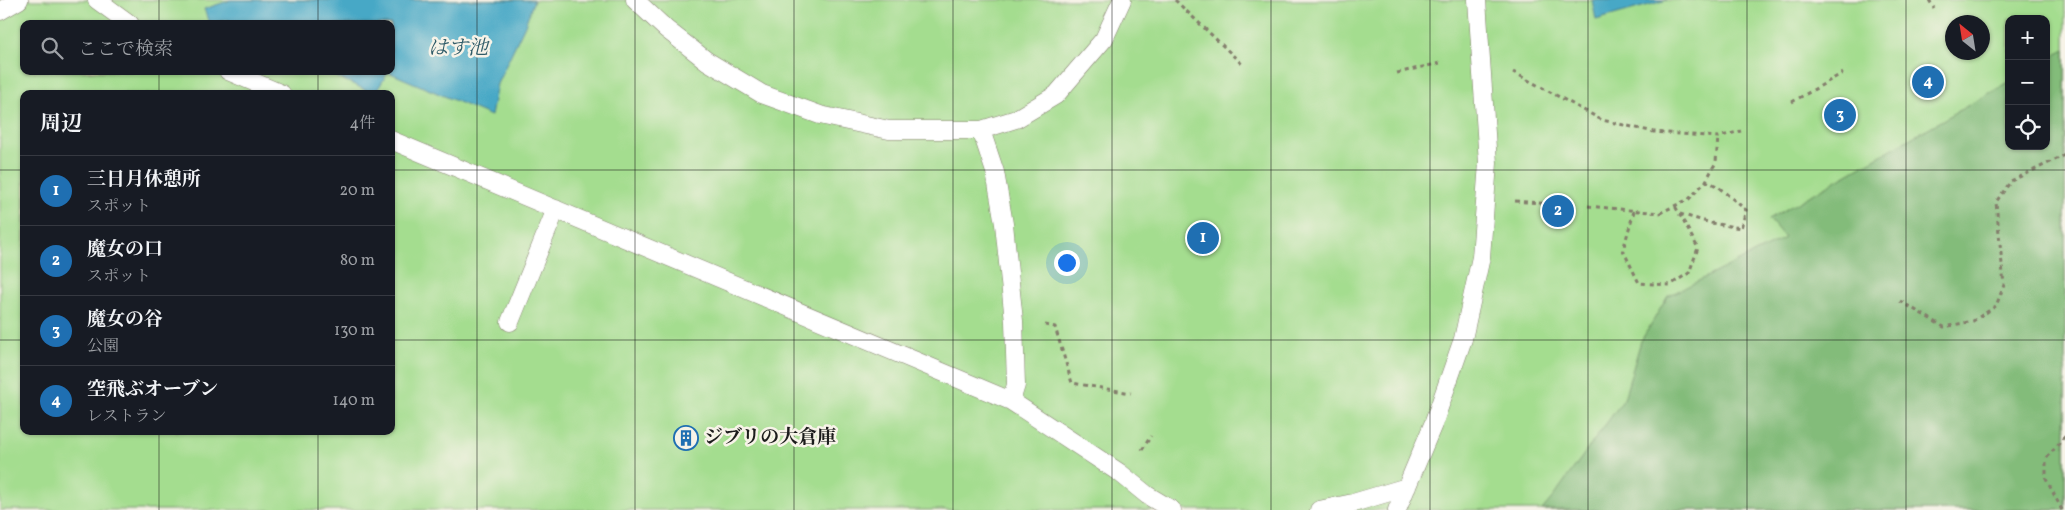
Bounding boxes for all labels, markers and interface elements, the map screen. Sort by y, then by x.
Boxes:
north arrow [1945,15,1990,60]
map controls [2005,15,2050,150]
button: + [2005,15,2050,60]
search box [20,20,395,75]
icon: search [38,34,66,62]
water label: はす池 [428,35,490,63]
text: ここで検索 [78,37,173,63]
button: − [2005,60,2050,105]
pin: 4 [1912,63,1944,101]
pin: 3 [1824,96,1856,134]
button: locate [2005,105,2050,150]
text: 周辺 [40,110,82,139]
text: 4件 [349,113,375,135]
text: 三日月休憩所 [87,167,201,193]
text: 1 [53,180,59,202]
text: 20 m [340,180,375,202]
pin: 2 [1542,192,1574,230]
text: スポット [87,196,151,218]
pin: 1 [1187,219,1219,257]
text: 魔女の口 [87,237,163,263]
text: 2 [52,250,60,272]
text: 80 m [340,250,375,272]
your location [1054,250,1080,276]
text: スポット [87,266,151,288]
text: 魔女の谷 [87,307,163,333]
text: 3 [52,320,60,342]
text: 130 m [334,320,375,342]
text: 公園 [87,336,119,358]
text: 空飛ぶオーブン [87,377,218,403]
text: 4 [51,390,61,412]
text: 140 m [333,390,375,412]
text: レストラン [87,406,167,428]
building icon: ジブリの大倉庫 [673,425,699,451]
place label: ジブリの大倉庫 [704,425,836,451]

